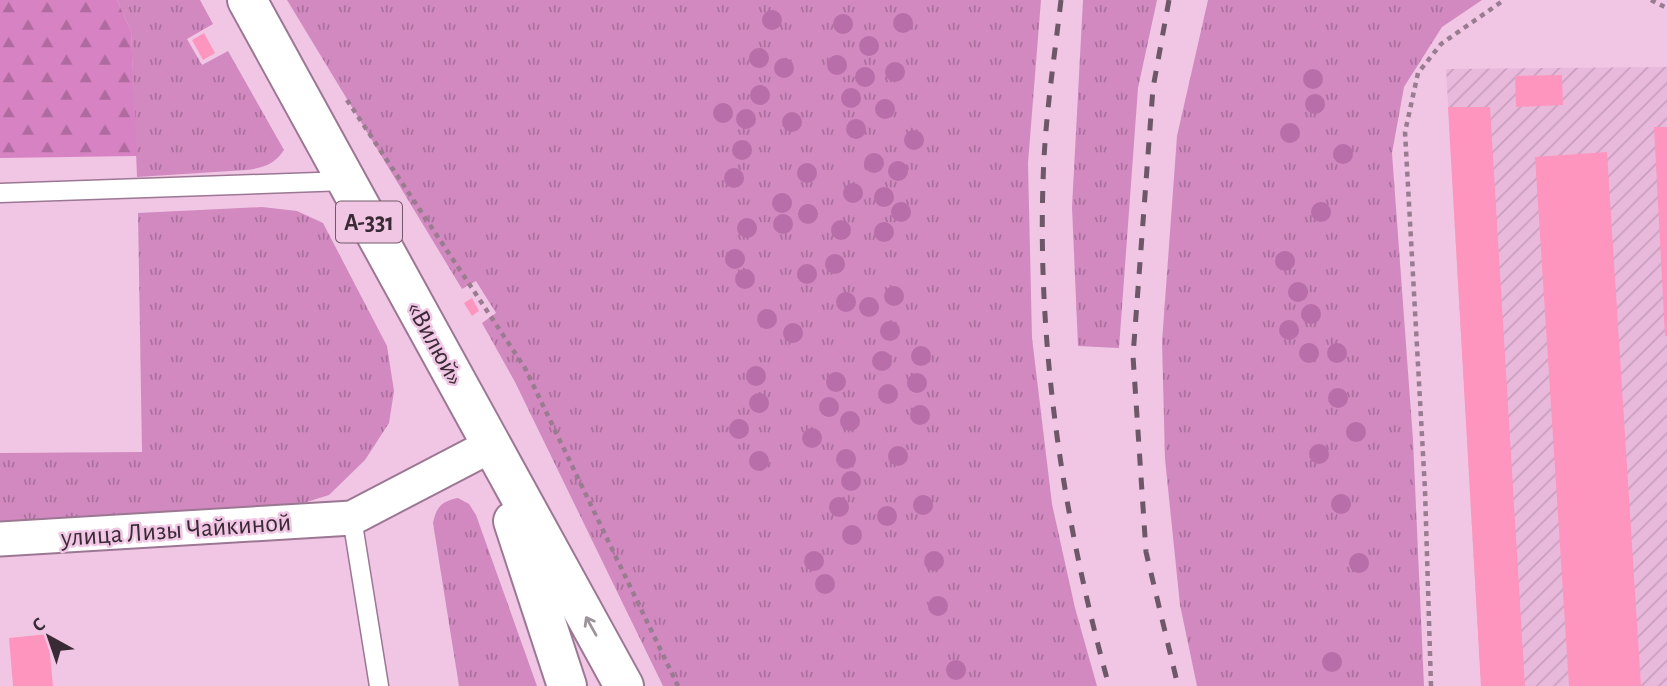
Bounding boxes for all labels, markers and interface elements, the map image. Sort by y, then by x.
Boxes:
road number: А-331 [336,202,402,243]
street label: «Вилюй» [402,297,469,390]
street label: улица Лизы Чайкиной [59,509,292,551]
north arrow [14,602,84,672]
text: С [29,614,49,636]
one-way arrow [584,617,598,637]

